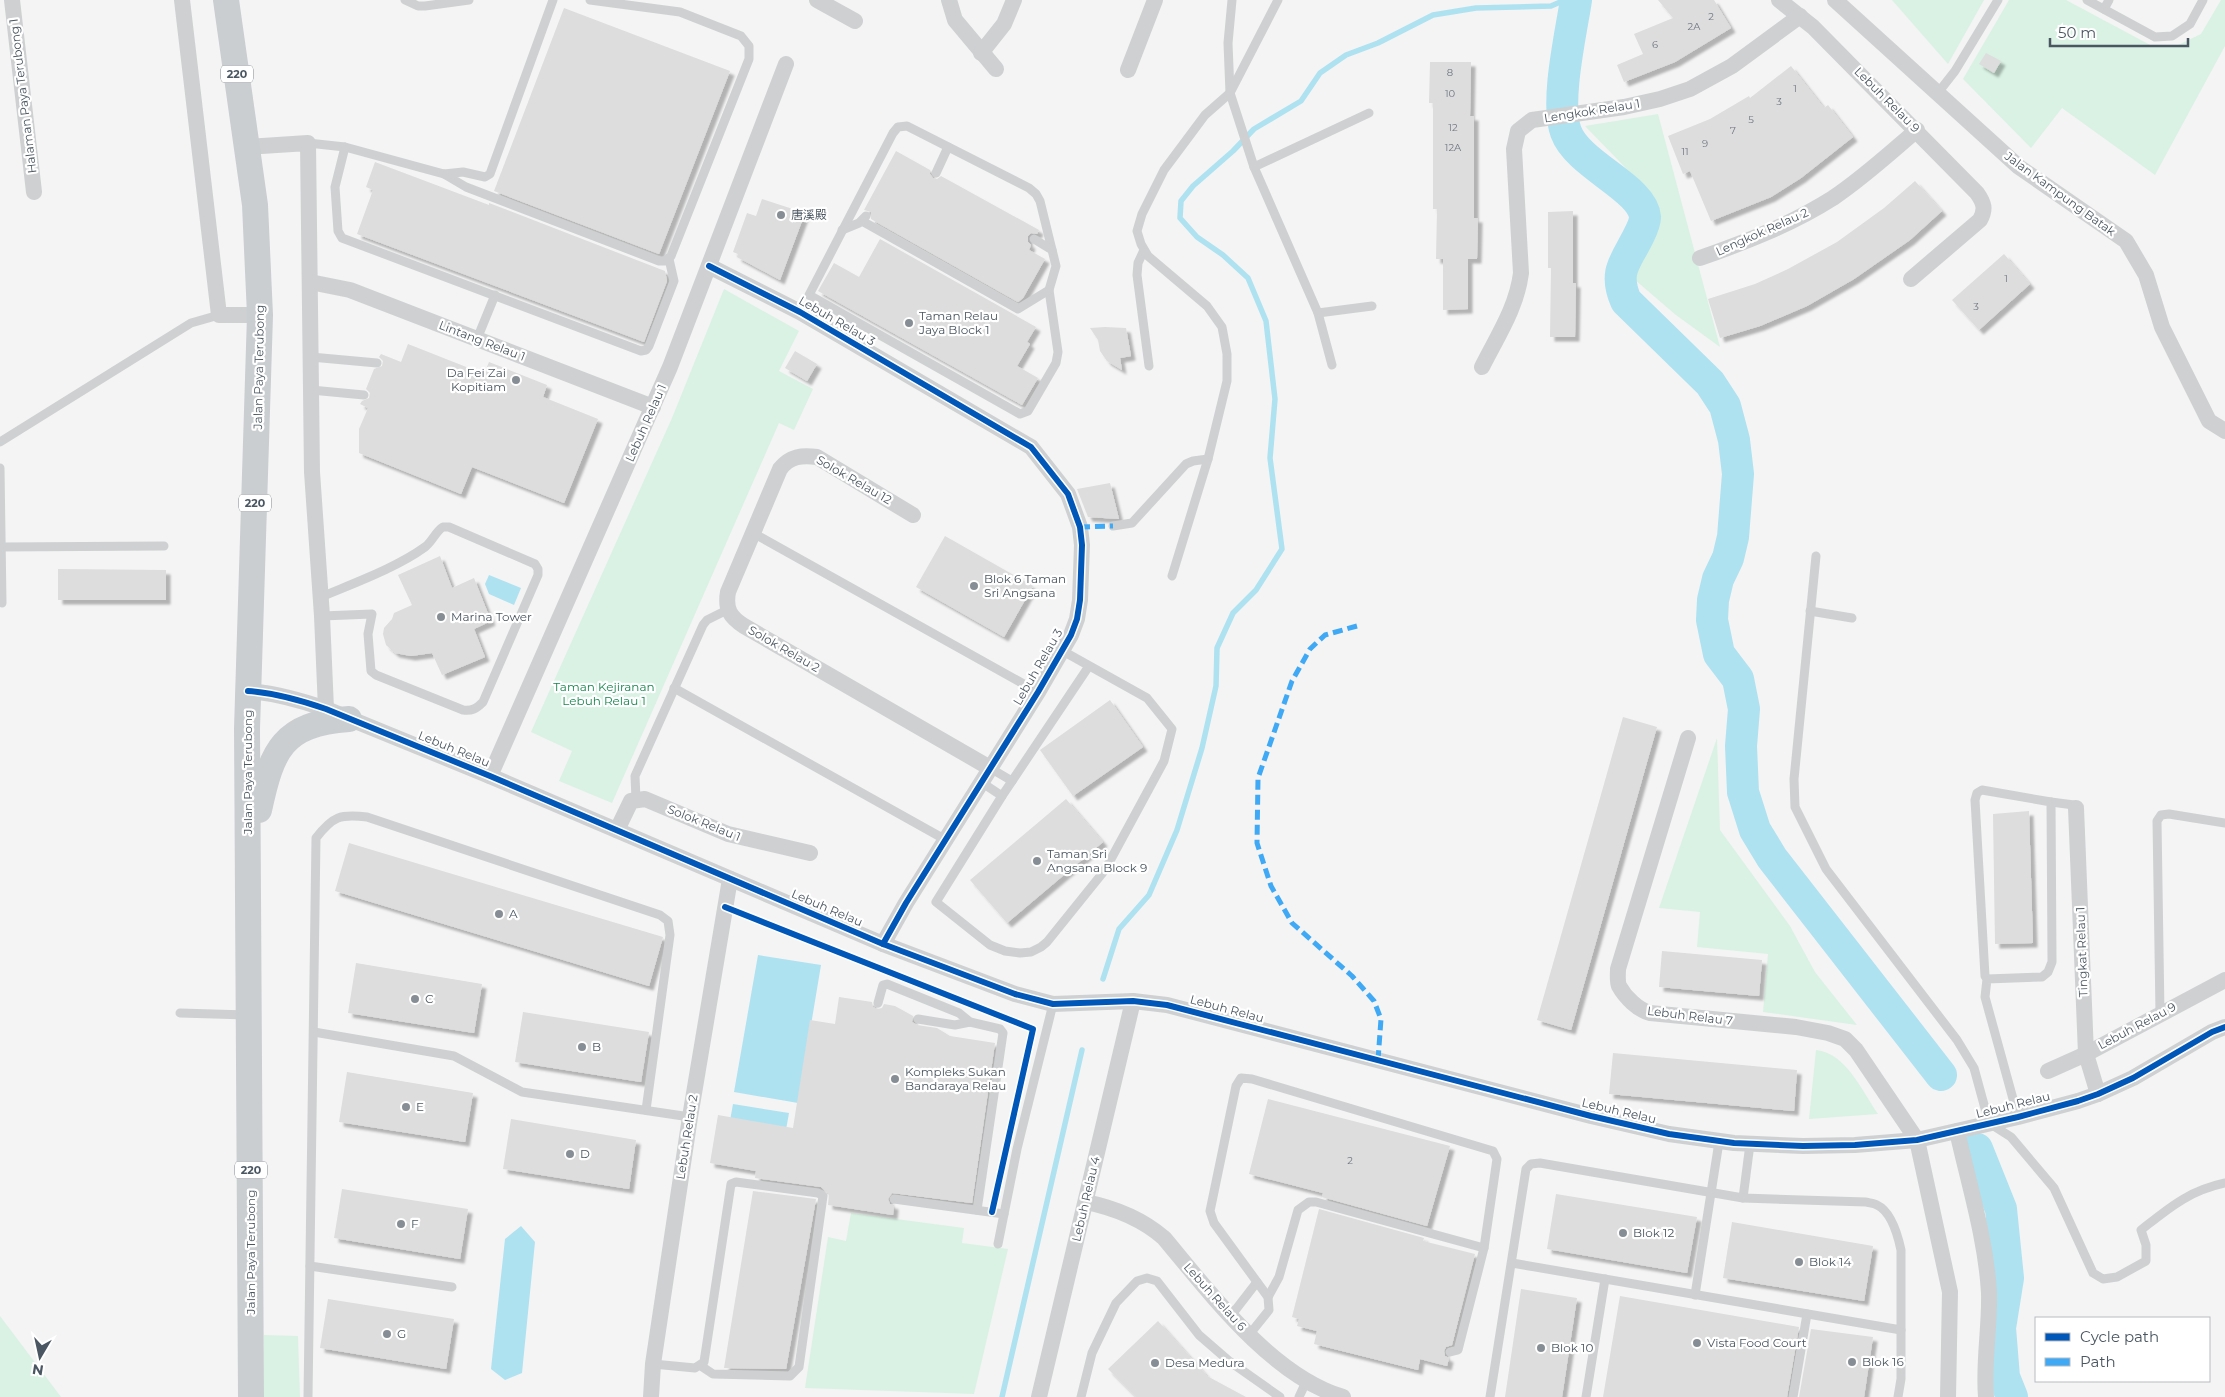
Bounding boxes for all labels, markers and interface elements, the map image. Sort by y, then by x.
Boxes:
house number: 2 [1708,10,1714,23]
scale bar [2050,15,2188,47]
street label: Halaman Paya Terubong 1 [6,18,39,174]
house number: 2A [1688,20,1701,33]
text: 50 m [2058,23,2096,42]
house number: 6 [1652,38,1658,51]
street label: Lebuh Relau 9 [1851,64,1923,136]
road number: 220 [221,66,253,82]
house number: 8 [1447,66,1453,79]
house number: 1 [1793,82,1797,95]
house number: 10 [1445,87,1455,100]
house number: 3 [1776,95,1782,108]
street label: Lengkok Relau 1 [1543,96,1641,126]
house number: 5 [1748,113,1754,126]
house number: 12 [1448,121,1458,134]
house number: 7 [1730,124,1736,137]
house number: 9 [1702,137,1708,150]
house number: 12A [1445,141,1462,154]
house number: 11 [1681,145,1689,158]
street label: Jalan Kampung Batak [2001,148,2119,239]
street label: Lengkok Relau 2 [1713,204,1810,259]
place label: 唐溪殿 [791,207,827,222]
marker: 唐溪殿 [775,209,787,221]
house number: 1 [2004,272,2008,285]
street label: Lebuh Relau 3 [796,293,878,349]
house number: 3 [1973,300,1979,313]
street label: Jalan Paya Terubong [250,304,267,431]
place label: Taman Relau Jaya Block 1 [918,308,998,337]
street label: Lintang Relau 1 [437,317,528,364]
marker: Taman Relau Jaya Block 1 [903,317,915,329]
place label: Da Fei Zai Kopitiam [447,365,506,394]
marker: Da Fei Zai Kopitiam [510,374,522,386]
street label: Lebuh Relau 1 [622,382,669,464]
street label: Solok Relau 12 [814,452,895,507]
road number: 220 [239,494,271,512]
place label: Blok 6 Taman Sri Angsana [984,571,1066,600]
marker: Blok 6 Taman Sri Angsana [968,580,980,592]
place label: Marina Tower [451,609,532,624]
marker: Marina Tower [435,611,447,623]
street label: Solok Relau 2 [746,622,823,675]
street label: Lebuh Relau 3 [1010,626,1066,708]
park label: Taman Kejiranan Lebuh Relau 1 [553,679,655,708]
street label: Jalan Paya Terubong [240,710,255,835]
street label: Lebuh Relau [416,727,492,770]
street label: Solok Relau 1 [665,801,743,844]
place label: Taman Sri Angsana Block 9 [1047,846,1147,875]
marker: Taman Sri Angsana Block 9 [1031,855,1043,867]
street label: Lebuh Relau [789,886,865,929]
place label: A [509,906,518,921]
street label: Tingkat Relau 1 [2072,907,2091,997]
marker: A [493,908,505,920]
place label: C [425,991,434,1006]
street label: Lebuh Relau [1188,991,1266,1026]
marker: C [409,993,421,1005]
street label: Lebuh Relau 9 [2095,999,2178,1052]
street label: Lebuh Relau 7 [1646,1003,1734,1028]
place label: B [592,1039,601,1054]
marker: B [576,1041,588,1053]
place label: Kompleks Sukan Bandaraya Relau [905,1064,1006,1093]
marker: Kompleks Sukan Bandaraya Relau [889,1073,901,1085]
street label: Lebuh Relau [1974,1088,2052,1121]
street label: Lebuh Relau 2 [672,1093,701,1181]
street label: Lebuh Relau [1580,1095,1658,1126]
place label: E [416,1099,424,1114]
marker: E [400,1101,412,1113]
place label: D [580,1146,590,1161]
marker: D [564,1148,576,1160]
house number: 2 [1347,1154,1353,1167]
street label: Lebuh Relau 4 [1068,1155,1103,1243]
road number: 220 [235,1162,267,1178]
street label: Jalan Paya Terubong [243,1190,258,1315]
place label: F [411,1216,419,1231]
marker: F [395,1218,407,1230]
place label: Blok 12 [1633,1225,1674,1240]
marker: Blok 12 [1617,1227,1629,1239]
place label: Blok 14 [1809,1254,1851,1269]
marker: Blok 14 [1793,1256,1805,1268]
street label: Lebuh Relau 6 [1181,1260,1250,1334]
legend [2035,1317,2210,1382]
place label: G [397,1326,406,1341]
text: Cycle path [2080,1327,2159,1346]
marker: G [381,1328,393,1340]
north arrow [15,1332,65,1382]
place label: Vista Food Court [1707,1335,1807,1350]
marker: Vista Food Court [1691,1337,1703,1349]
place label: Blok 10 [1551,1340,1593,1355]
marker: Blok 10 [1535,1342,1547,1354]
text: Path [2080,1352,2116,1371]
place label: Blok 16 [1862,1354,1904,1369]
place label: Desa Medura [1165,1355,1245,1370]
marker: Blok 16 [1846,1356,1858,1368]
marker: Desa Medura [1149,1357,1161,1369]
text: N [31,1360,45,1380]

